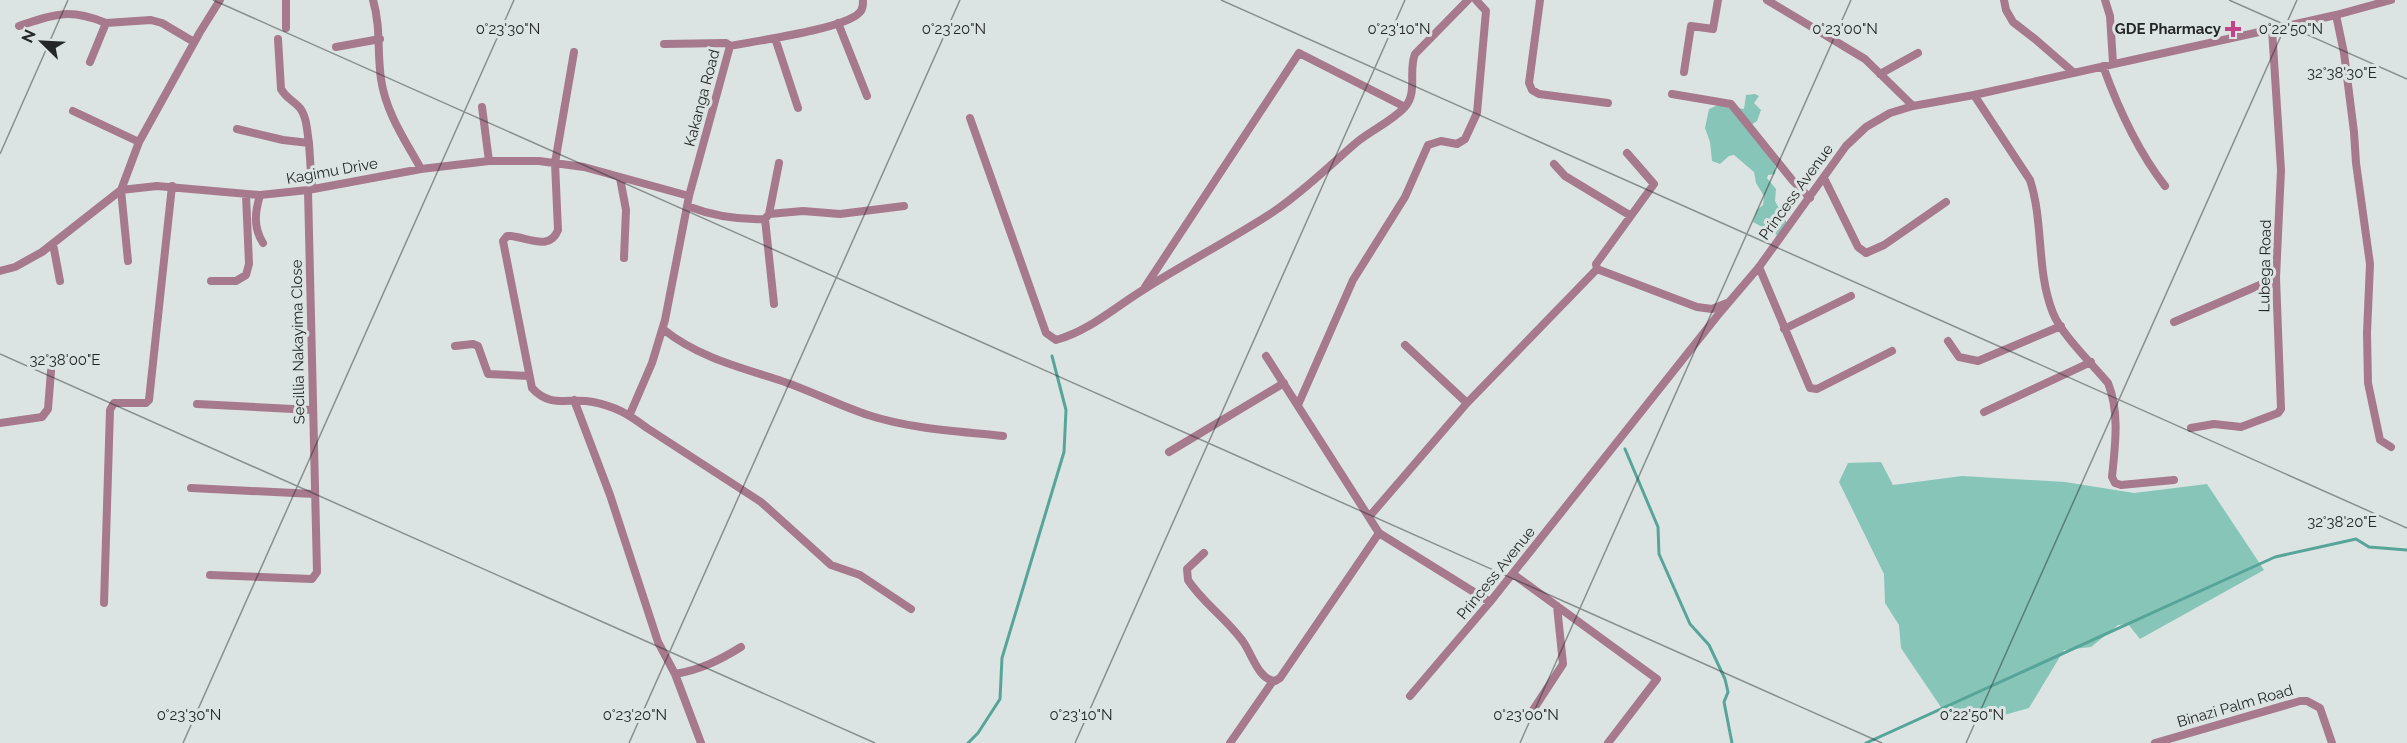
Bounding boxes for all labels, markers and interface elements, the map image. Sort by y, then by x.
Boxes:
north arrow [12,12,72,72]
text: 0°23'30"N [476,20,540,38]
text: 0°23'20"N [922,20,986,38]
text: 0°23'10"N [1367,20,1431,38]
text: 0°23'00"N [1812,20,1878,38]
place label: GDE Pharmacy [2115,20,2222,38]
text: 0°22'50"N [2259,20,2323,38]
marker: GDE Pharmacy [2226,22,2240,36]
text: N [18,27,40,46]
street label: Kakanga Road [680,47,724,149]
text: 32°38'30"E [2307,64,2377,82]
street label: Princess Avenue [1755,140,1837,243]
street label: Kagimu Drive [285,154,379,188]
street label: Lubega Road [2255,219,2275,313]
street label: Secillia Nakayima Close [288,259,308,425]
text: 32°38'00"E [30,351,100,369]
text: 32°38'20"E [2307,513,2377,531]
street label: Princess Avenue [1453,523,1539,623]
street label: Binazi Palm Road [2175,681,2295,731]
text: 0°23'30"N [157,706,221,724]
text: 0°23'20"N [603,706,667,724]
text: 0°23'10"N [1049,706,1113,724]
text: 0°23'00"N [1493,706,1559,724]
text: 0°22'50"N [1940,706,2004,724]

